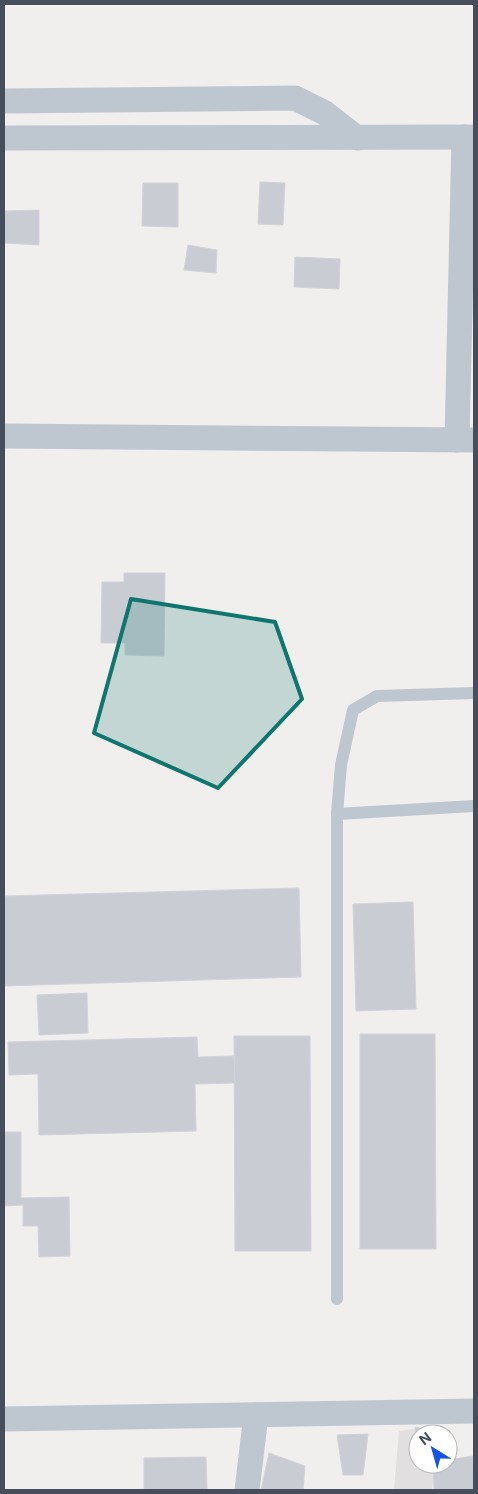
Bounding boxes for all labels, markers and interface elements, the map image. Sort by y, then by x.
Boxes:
north arrow [408,1424,458,1474]
text: N [415,1428,434,1448]

